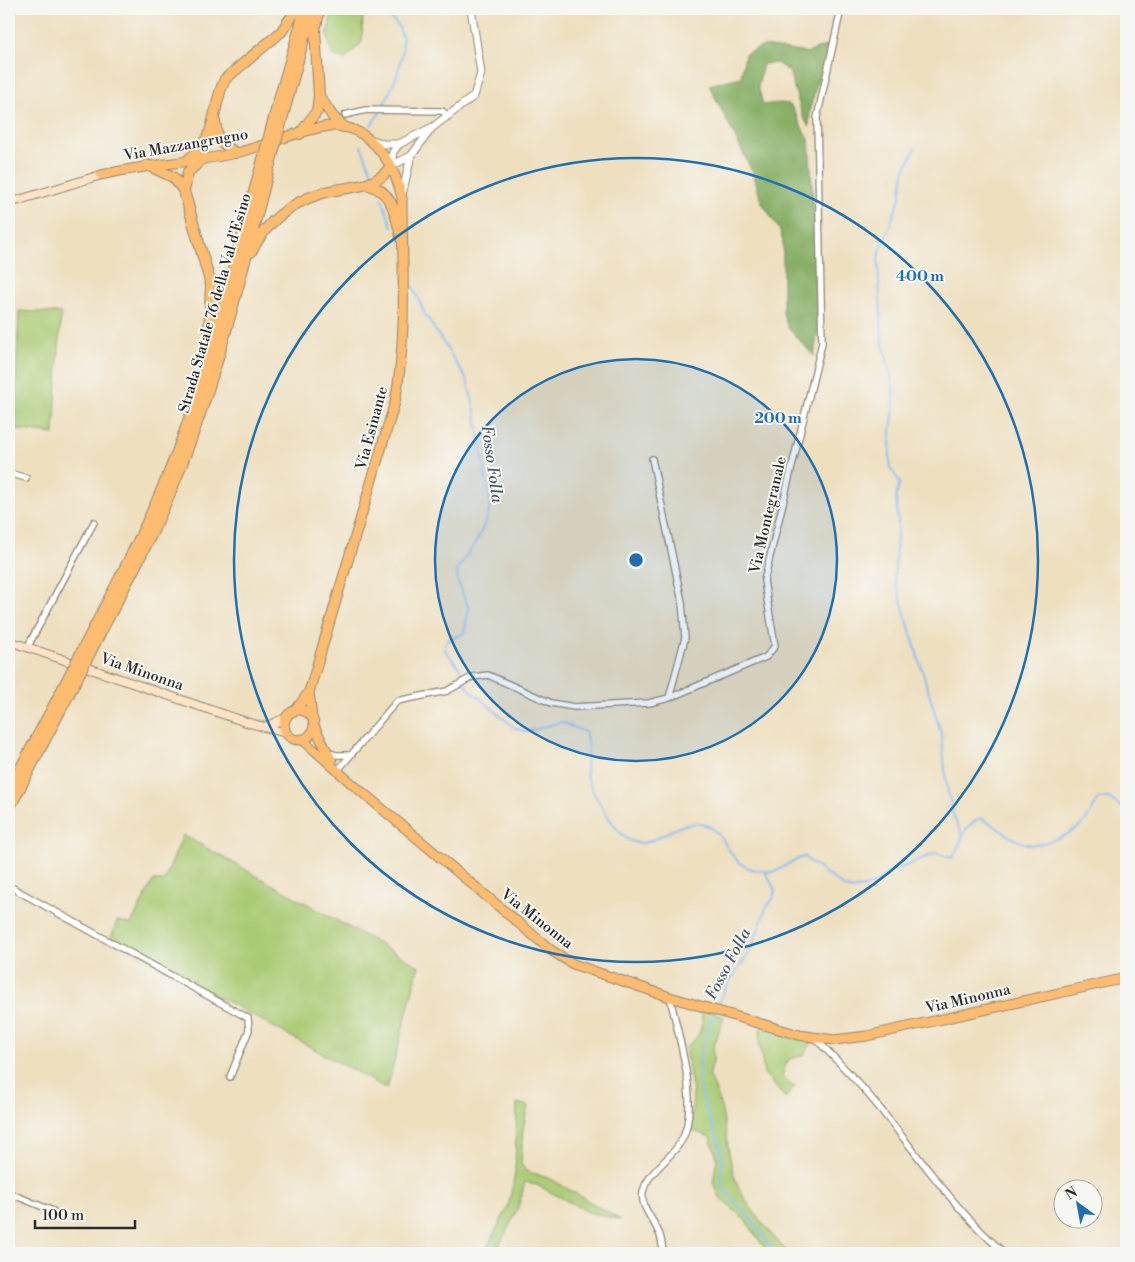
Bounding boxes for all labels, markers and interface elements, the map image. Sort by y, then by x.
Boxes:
street label: Via Mazzangrugno [121,125,250,165]
street label: Strada Statale 76 della Val d'Esino [174,191,256,415]
text: 400 m [896,267,944,286]
street label: Via Esinante [351,384,392,473]
text: 200 m [754,409,802,428]
water label: Fosso Folla [477,424,507,504]
street label: Via Montegranale [745,455,791,576]
centre of rings [627,551,645,569]
street label: Via Minonna [97,649,186,695]
street label: Via Minonna [496,884,577,953]
water label: Fosso Folla [701,925,755,1003]
street label: Via Minonna [923,980,1013,1018]
north arrow [1052,1180,1102,1230]
text: N [1062,1183,1081,1204]
scale bar [35,1197,135,1229]
text: 100 m [42,1206,84,1225]

